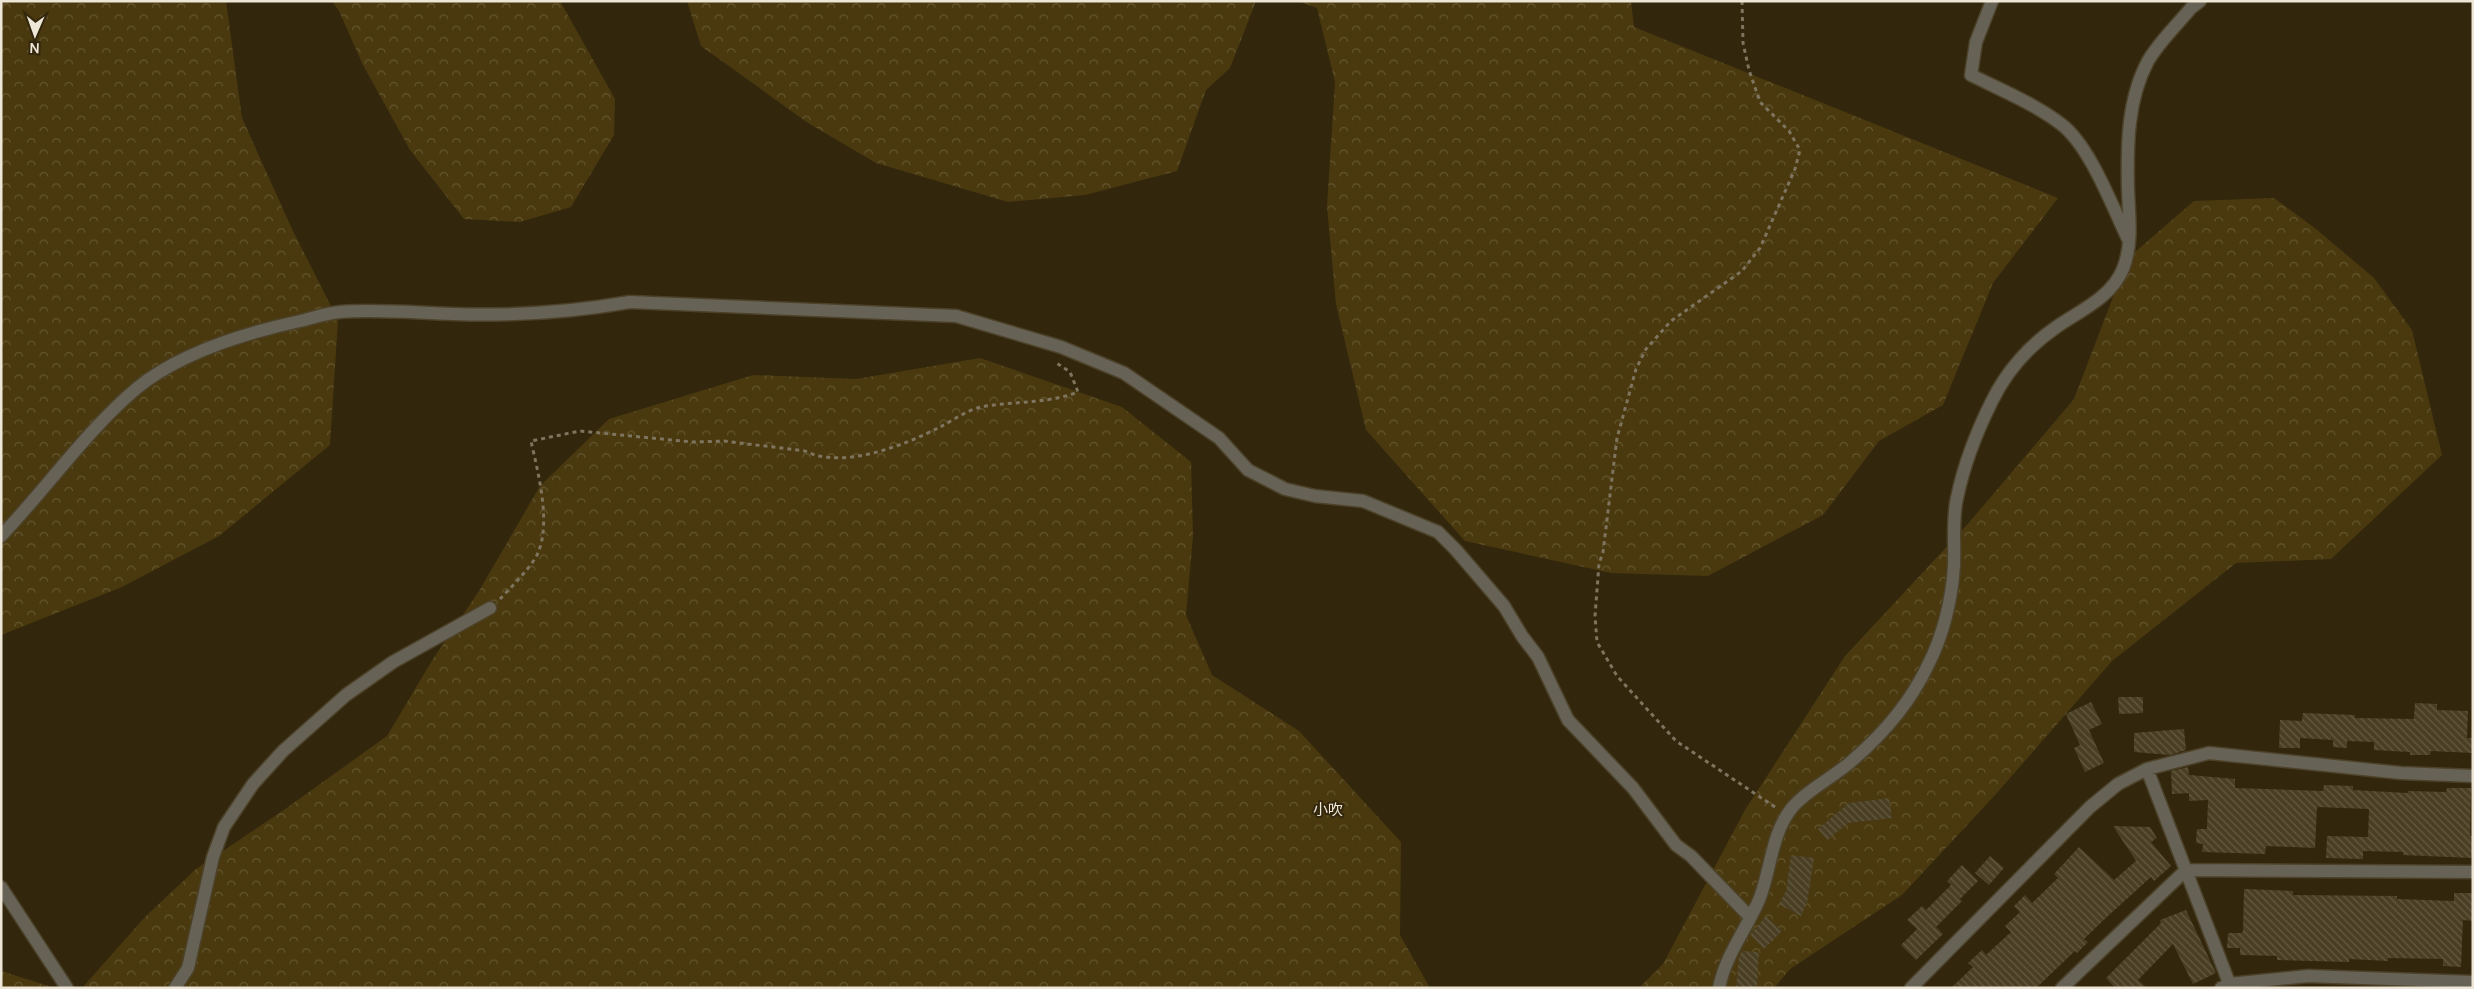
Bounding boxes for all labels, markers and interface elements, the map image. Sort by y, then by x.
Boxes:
north arrow [10,10,60,60]
text: N [29,39,40,58]
district label: 小吹 [1313,799,1343,820]

